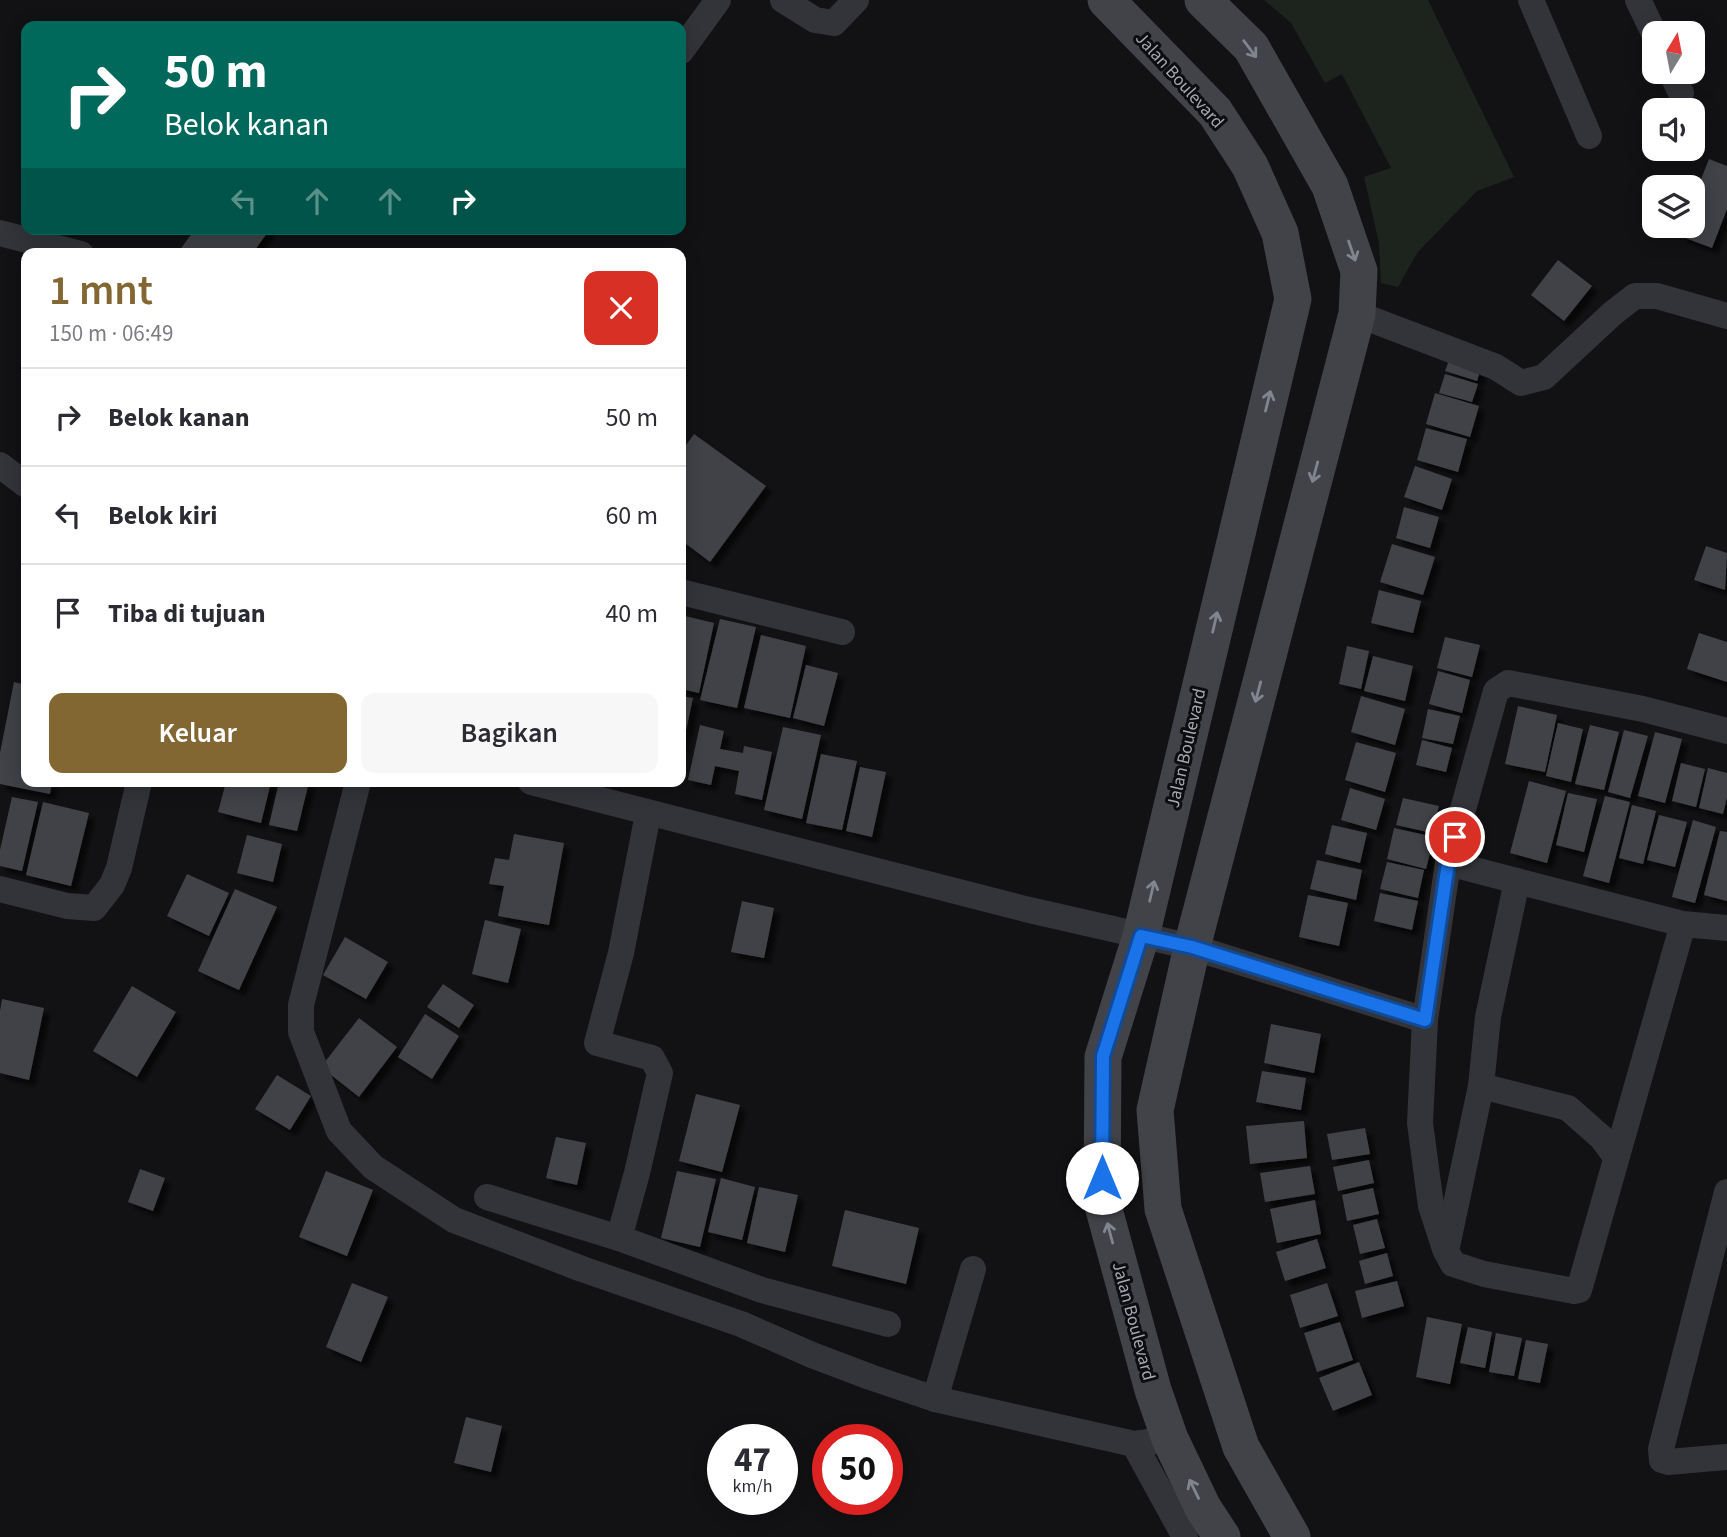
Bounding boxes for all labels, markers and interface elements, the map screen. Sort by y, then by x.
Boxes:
north arrow [1642,21,1704,84]
map controls [1642,21,1705,238]
street label: Jalan Boulevard [1130,27,1230,134]
text: 50 m [164,37,268,107]
one-way arrow [1243,39,1258,57]
icon: right [49,49,140,140]
button: sound [1642,98,1705,161]
text: Belok kanan [164,102,329,148]
button: layers [1642,175,1705,238]
icon: left [225,182,263,220]
icon: ahead [298,182,336,220]
icon: ahead [371,182,409,220]
icon: right [444,182,482,220]
one-way arrow [1347,239,1359,261]
text: 1 mnt [49,261,153,321]
button: close [584,271,658,345]
text: 150 m · 06:49 [49,317,173,350]
one-way arrow [1262,390,1275,413]
icon: right [49,398,87,436]
text: Belok kanan [108,399,250,436]
text: 50 m [605,399,658,436]
one-way arrow [1308,461,1321,483]
icon: left [49,496,87,534]
text: Belok kiri [108,497,217,534]
text: 60 m [605,497,658,534]
icon: arrive [49,594,87,632]
text: Tiba di tujuan [108,595,266,632]
text: 40 m [605,595,658,632]
one-way arrow [1209,611,1222,634]
one-way arrow [1251,680,1264,703]
street label: Jalan Boulevard [1161,686,1212,810]
button: Keluar [49,693,347,773]
button: Bagikan [361,693,658,773]
pin [1425,807,1485,867]
icon: arrive [1436,818,1474,856]
one-way arrow [1146,880,1159,903]
position arrow [1065,1141,1139,1215]
one-way arrow [1103,1222,1116,1245]
street label: Jalan Boulevard [1106,1259,1161,1383]
speed limit sign: 50 [812,1424,903,1515]
text: 47 [734,1435,771,1485]
text: km/h [733,1474,772,1499]
one-way arrow [1187,1479,1200,1500]

